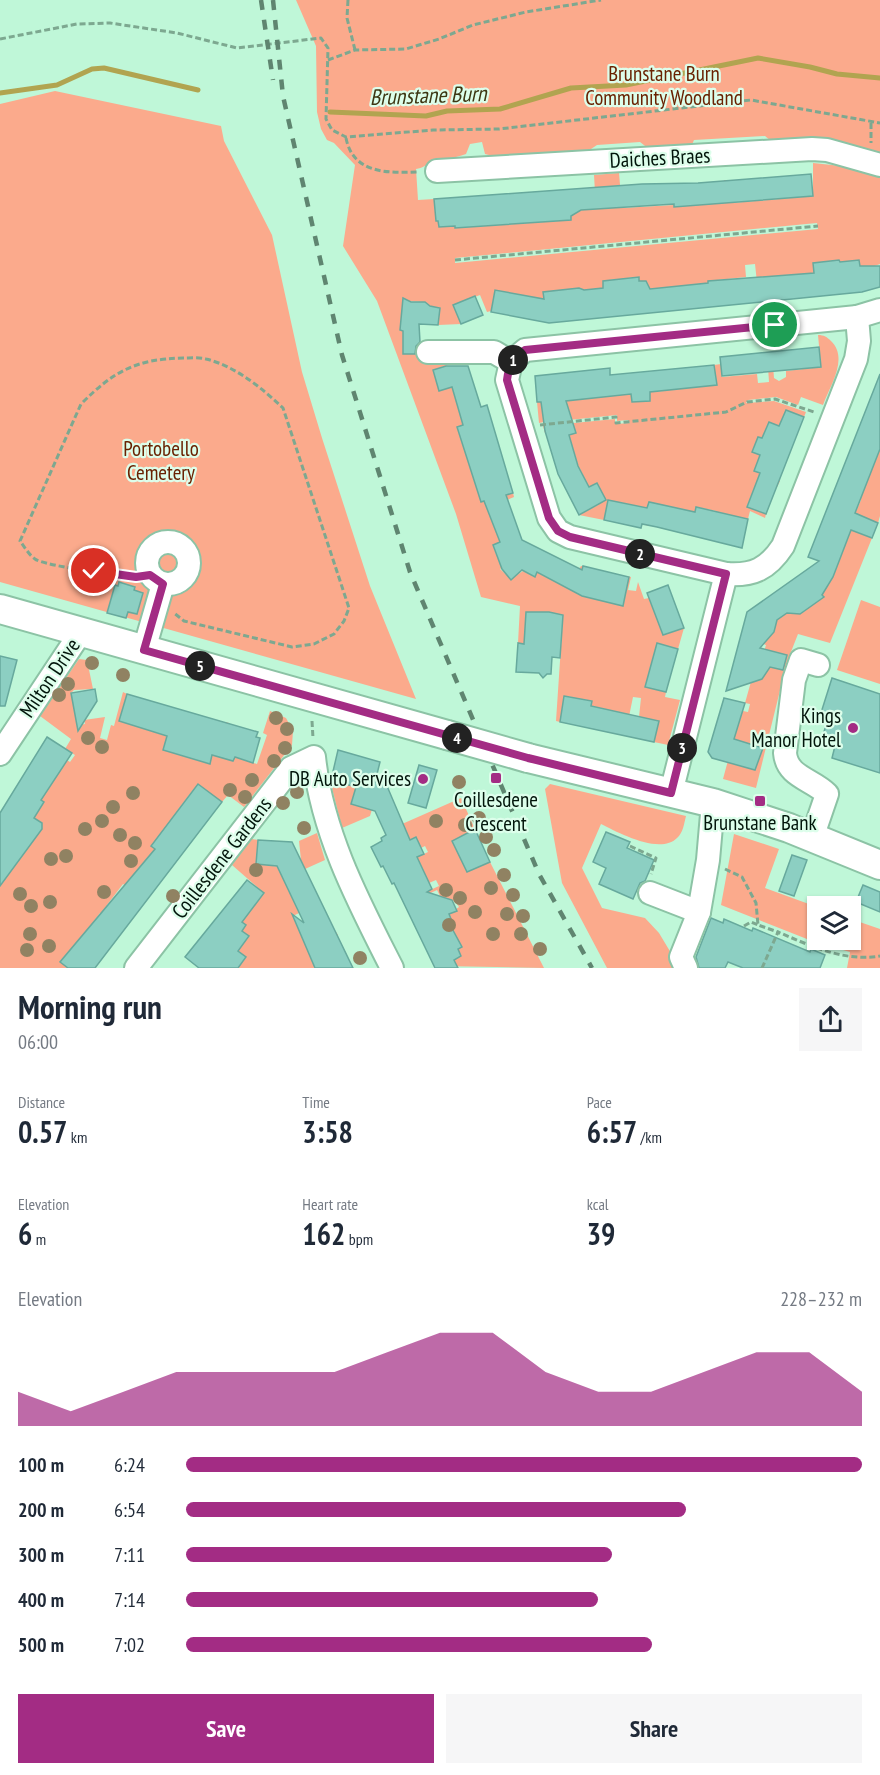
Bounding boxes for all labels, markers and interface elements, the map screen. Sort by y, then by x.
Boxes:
park label: Brunstane Burn Community Woodland [585,60,743,111]
water label: Brunstane Burn [369,79,488,111]
street label: Daiches Braes [609,141,711,174]
pin [749,299,800,350]
icon: arrive [758,308,791,341]
pin: 1 [498,345,528,375]
text: 1 [509,350,517,370]
park label: Portobello Cemetery [123,435,199,486]
pin: 2 [625,539,655,569]
text: 2 [636,544,644,564]
pin [68,545,119,596]
icon: check [77,554,110,587]
street label: Milton Drive [13,633,86,722]
pin: 5 [185,651,215,681]
text: 5 [196,656,204,676]
place label: Kings Manor Hotel [751,702,841,753]
marker: Kings Manor Hotel [846,721,860,735]
pin: 4 [442,723,472,753]
text: 4 [453,728,461,748]
pin: 3 [667,733,697,763]
text: 3 [678,738,686,758]
place label: DB Auto Services [289,765,411,792]
marker: Coillesdene Crescent [489,771,503,785]
marker: DB Auto Services [416,772,430,786]
place label: Coillesdene Crescent [454,786,538,837]
street label: Coillesdene Gardens [166,791,277,924]
marker: Brunstane Bank [753,794,767,808]
place label: Brunstane Bank [703,809,817,836]
map controls [807,896,861,950]
button: layers [807,896,861,950]
text: Morning run [18,985,162,1028]
button: share [799,988,862,1051]
text: 06:00 [18,1029,58,1055]
text: Distance [18,1092,65,1112]
text: Time [302,1092,330,1112]
text: Pace [587,1092,612,1112]
text: 0.57 [18,1112,67,1151]
text: 3:58 [302,1112,353,1151]
text: 6:57 [587,1112,637,1151]
text: km [67,1127,87,1147]
text: /km [637,1127,662,1147]
text: Elevation [18,1194,69,1214]
text: Heart rate [302,1194,358,1214]
text: kcal [587,1194,609,1214]
text: 6 [18,1214,32,1253]
text: 162 [302,1214,345,1253]
text: 39 [587,1214,615,1253]
text: m [32,1229,46,1249]
text: bpm [345,1229,373,1249]
text: Elevation [18,1286,82,1312]
text: 228–232 m [780,1286,862,1312]
text: 100 m [18,1452,64,1478]
text: 6:24 [114,1452,145,1478]
text: 200 m [18,1497,64,1523]
text: 6:54 [114,1497,145,1523]
text: 300 m [18,1542,64,1568]
text: 7:11 [114,1542,145,1568]
text: 400 m [18,1587,64,1613]
text: 7:14 [114,1587,145,1613]
text: 500 m [18,1632,64,1658]
text: 7:02 [114,1632,145,1658]
button: Save [18,1694,434,1763]
button: Share [446,1694,862,1763]

